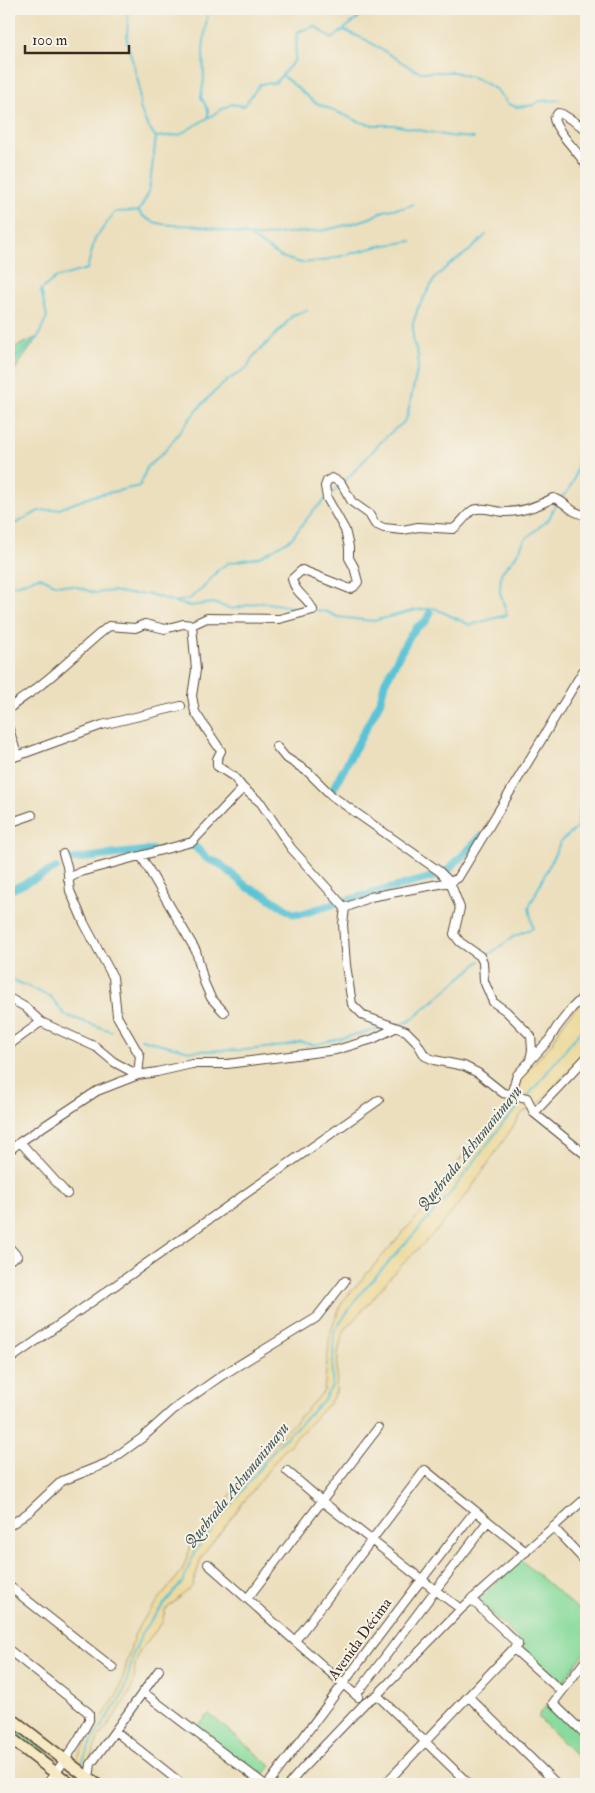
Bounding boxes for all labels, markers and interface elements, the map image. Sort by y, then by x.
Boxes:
scale bar [25,22,129,54]
text: 100 m [32,31,68,50]
water label: Quebrada Achumanimayu [413,1081,527,1215]
water label: Quebrada Achumanimayu [180,1418,294,1552]
street label: Avenida Décima [323,1594,397,1684]

